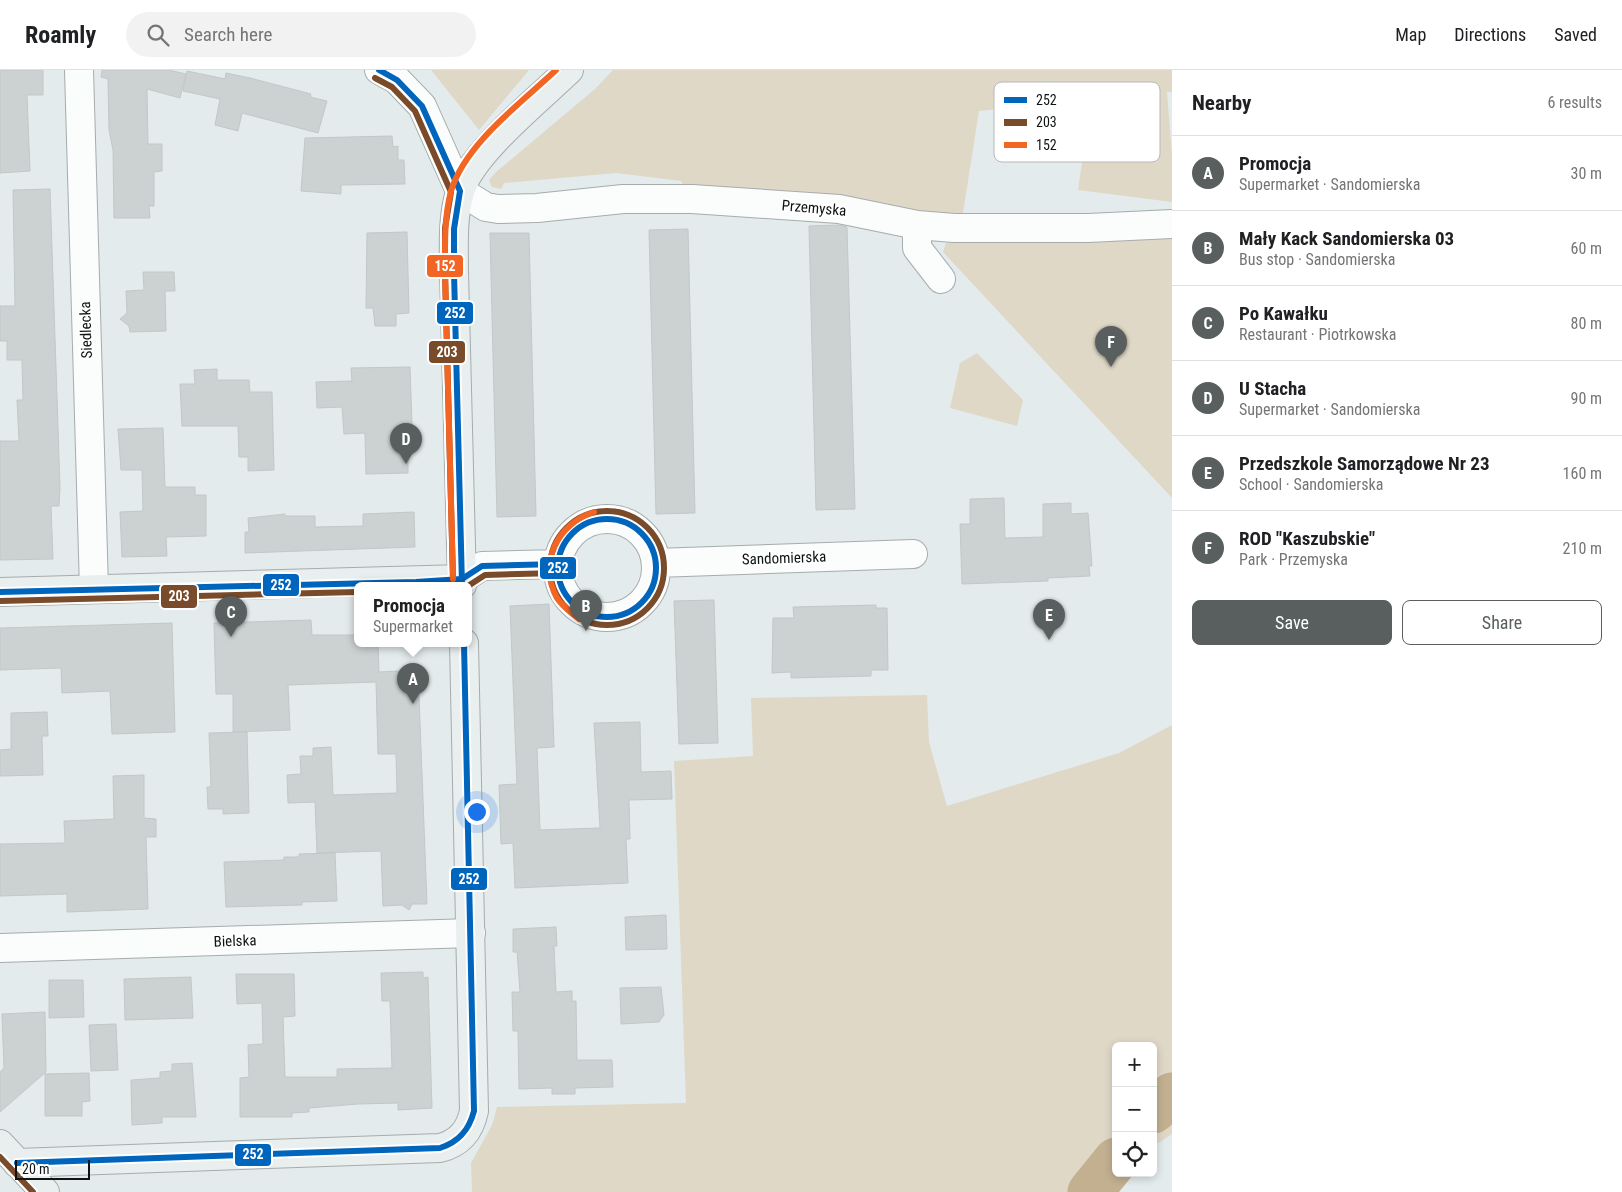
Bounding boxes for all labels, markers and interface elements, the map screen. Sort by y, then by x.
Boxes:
search box [126,12,476,57]
text: Roamly [25,21,96,49]
icon: search [144,21,172,49]
text: Search here [184,23,272,46]
text: Map [1395,24,1426,45]
text: Directions [1454,24,1526,45]
text: Saved [1554,24,1597,45]
legend [994,82,1160,162]
text: Nearby [1192,91,1251,115]
text: 252 [1036,92,1057,108]
text: 6 results [1547,93,1602,112]
text: 203 [1036,114,1057,130]
text: 152 [1036,137,1057,153]
text: Promocja [1239,152,1311,175]
text: A [1203,164,1213,183]
text: 30 m [1570,164,1602,183]
text: Supermarket · Sandomierska [1239,175,1420,194]
street label: Przemyska [781,196,847,220]
text: Mały Kack Sandomierska 03 [1239,227,1454,250]
text: B [1204,239,1212,258]
text: 60 m [1570,239,1602,258]
text: Bus stop · Sandomierska [1239,250,1395,269]
line badge: 152 [426,254,464,278]
text: 152 [434,258,456,274]
street label: Siedlecka [76,301,96,359]
line badge: 252 [436,301,474,325]
text: Po Kawałku [1239,302,1328,325]
text: 252 [444,305,466,321]
text: C [1203,314,1213,333]
text: 80 m [1570,314,1602,333]
text: Restaurant · Piotrkowska [1239,325,1396,344]
pin: F [1095,326,1127,367]
line badge: 203 [428,340,466,364]
text: 203 [436,344,458,360]
text: U Stacha [1239,377,1306,400]
text: D [1203,389,1213,408]
text: 90 m [1570,389,1602,408]
text: Supermarket · Sandomierska [1239,400,1420,419]
pin: D [390,423,422,464]
text: Przedszkole Samorządowe Nr 23 [1239,452,1490,475]
text: E [1204,464,1212,483]
text: 160 m [1563,464,1602,483]
text: School · Sandomierska [1239,475,1383,494]
text: ROD "Kaszubskie" [1239,527,1375,550]
text: F [1204,539,1212,558]
text: 210 m [1563,539,1602,558]
street label: Sandomierska [742,548,826,568]
text: Park · Przemyska [1239,550,1348,569]
line badge: 252 [539,556,577,580]
text: 252 [547,560,569,576]
line badge: 252 [262,573,300,597]
text: 252 [270,577,292,593]
popup [354,582,472,647]
line badge: 203 [160,584,198,609]
text: 203 [168,588,190,604]
pin: B [570,590,602,631]
text: Promocja [373,594,445,617]
pin: C [215,596,247,637]
pin: E [1033,599,1065,640]
button: Save [1192,600,1392,645]
button: Share [1402,600,1602,645]
text: Supermarket [373,617,453,636]
pin: A [397,663,429,704]
your location [464,799,490,825]
line badge: 252 [450,867,488,891]
text: 252 [458,871,480,887]
street label: Bielska [213,931,257,951]
map controls [1112,1042,1157,1177]
button: + [1112,1042,1157,1087]
button: − [1112,1087,1157,1132]
button: locate [1112,1132,1157,1177]
line badge: 252 [234,1143,272,1167]
text: 252 [242,1146,264,1162]
scale bar [15,1157,90,1180]
text: 20 m [22,1161,50,1177]

